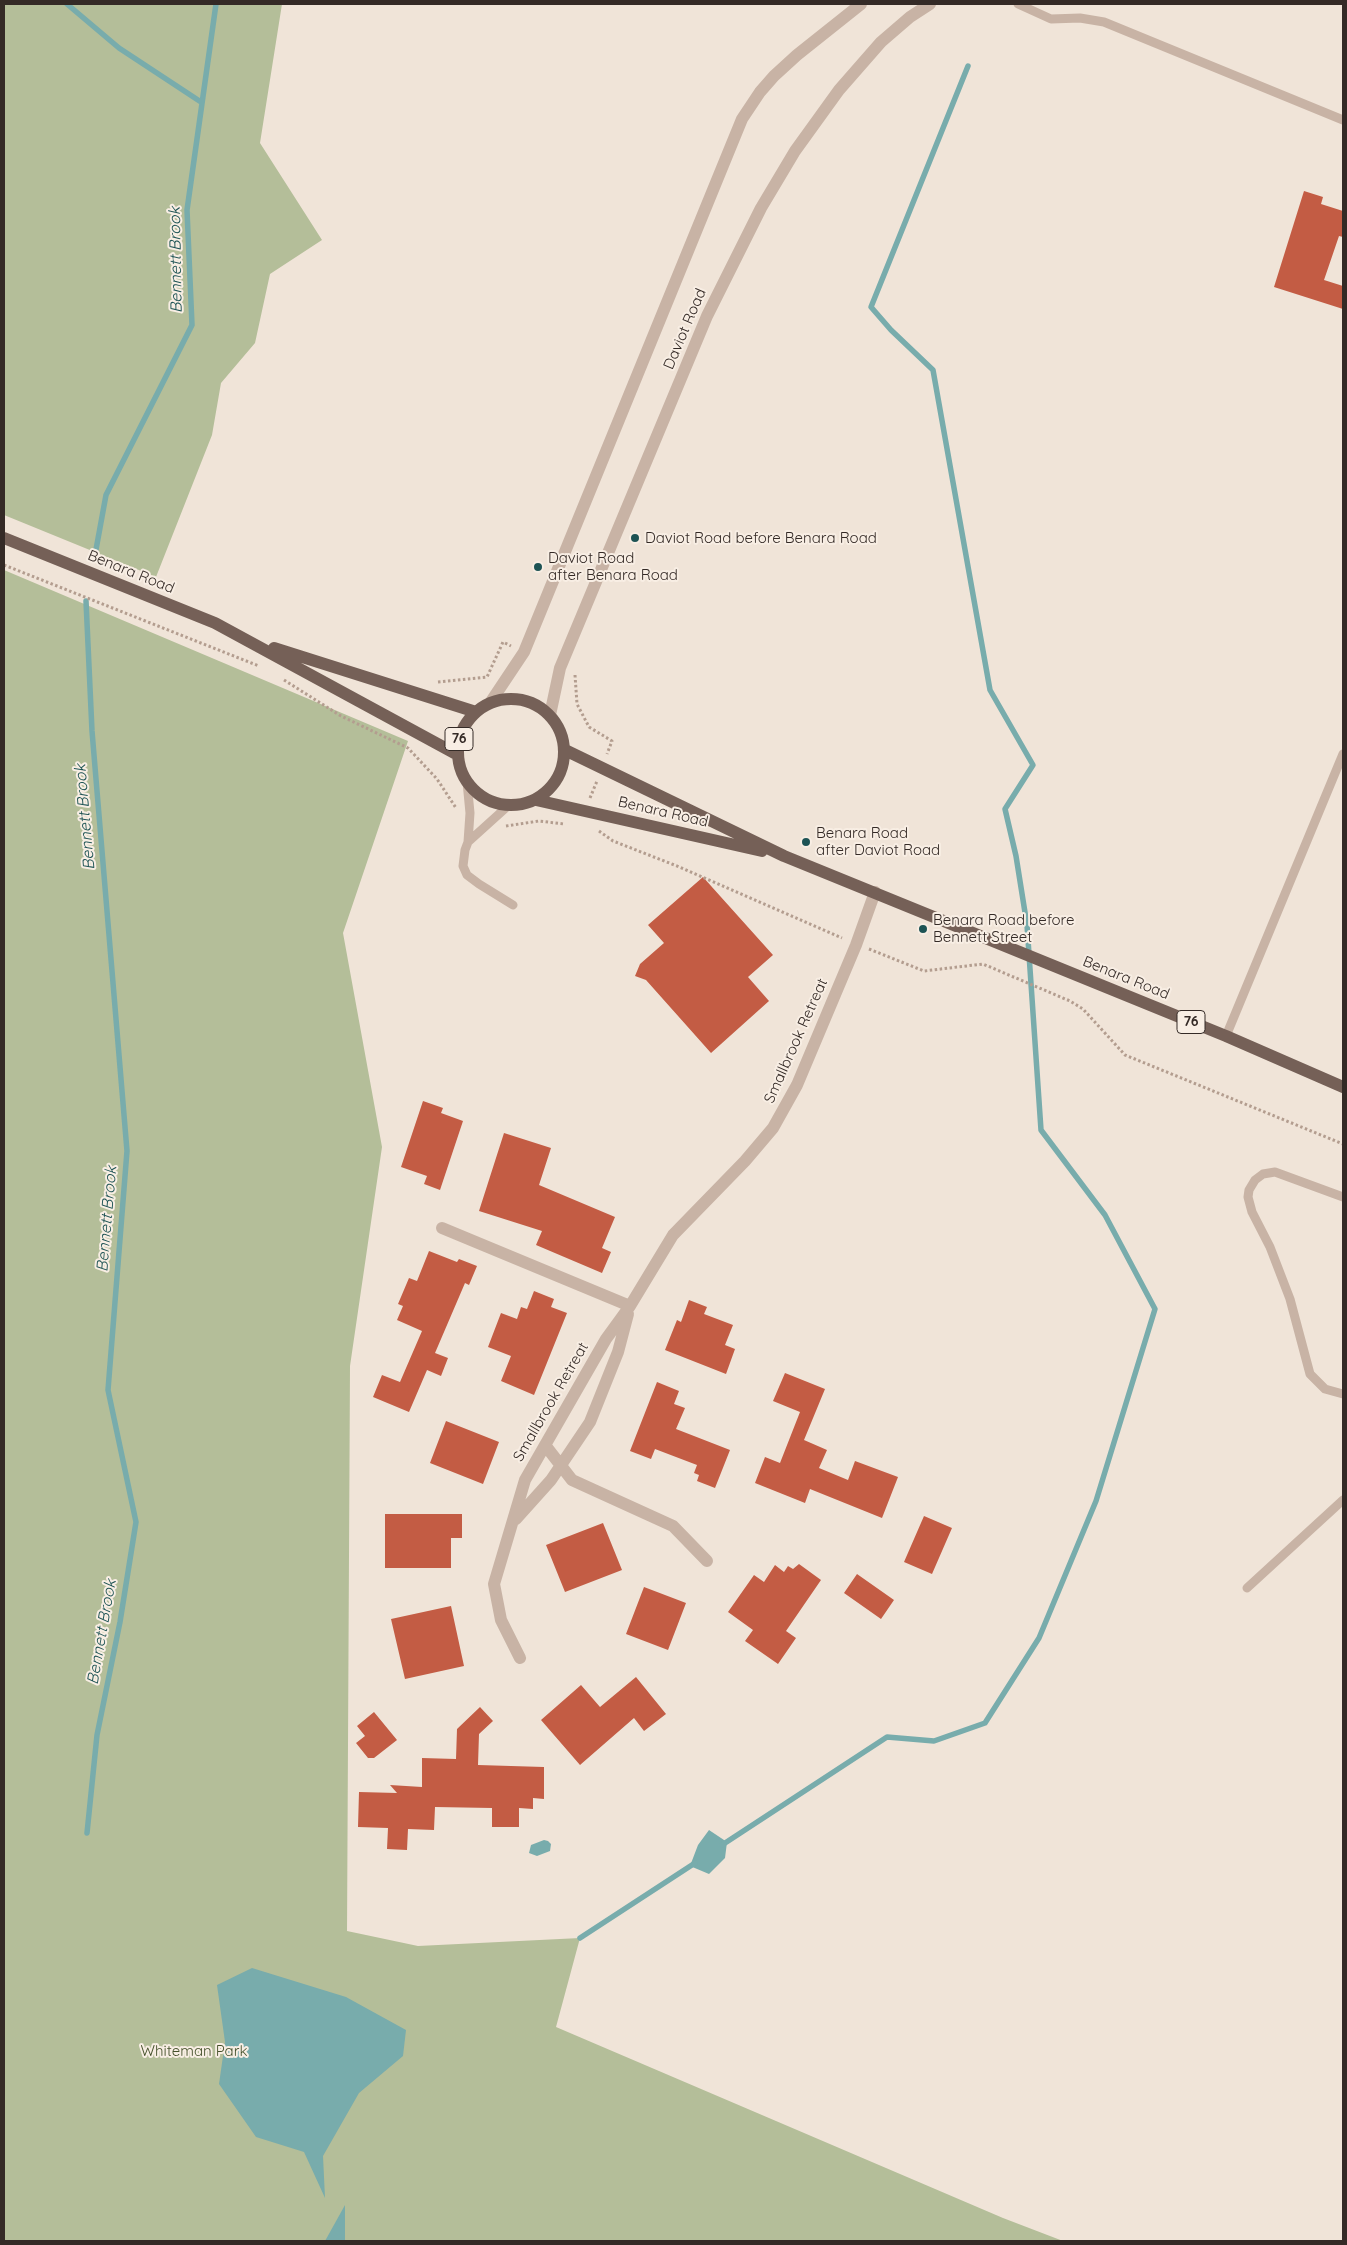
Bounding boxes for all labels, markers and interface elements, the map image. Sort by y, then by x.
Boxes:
water label: Bennett Brook [165,207,187,313]
street label: Daviot Road [660,286,710,372]
place label: Daviot Road before Benara Road [645,529,877,547]
marker: Daviot Road before Benara Road [629,532,641,544]
street label: Benara Road [85,546,177,598]
place label: Daviot Road after Benara Road [548,549,678,584]
marker: Daviot Road after Benara Road [532,561,544,573]
road number: 76 [445,728,473,751]
water label: Bennett Brook [71,763,99,871]
street label: Benara Road [616,793,710,831]
place label: Benara Road after Daviot Road [816,824,940,859]
marker: Benara Road after Daviot Road [800,836,812,848]
place label: Benara Road before Bennett Street [933,911,1074,946]
marker: Benara Road before Bennett Street [917,923,929,935]
street label: Benara Road [1080,952,1172,1004]
street label: Smallbrook Retreat [760,976,832,1106]
road number: 76 [1177,1010,1205,1034]
water label: Bennett Brook [93,1165,121,1273]
street label: Smallbrook Retreat [510,1339,592,1465]
water label: Bennett Brook [83,1578,121,1686]
park label: Whiteman Park [141,2042,247,2060]

